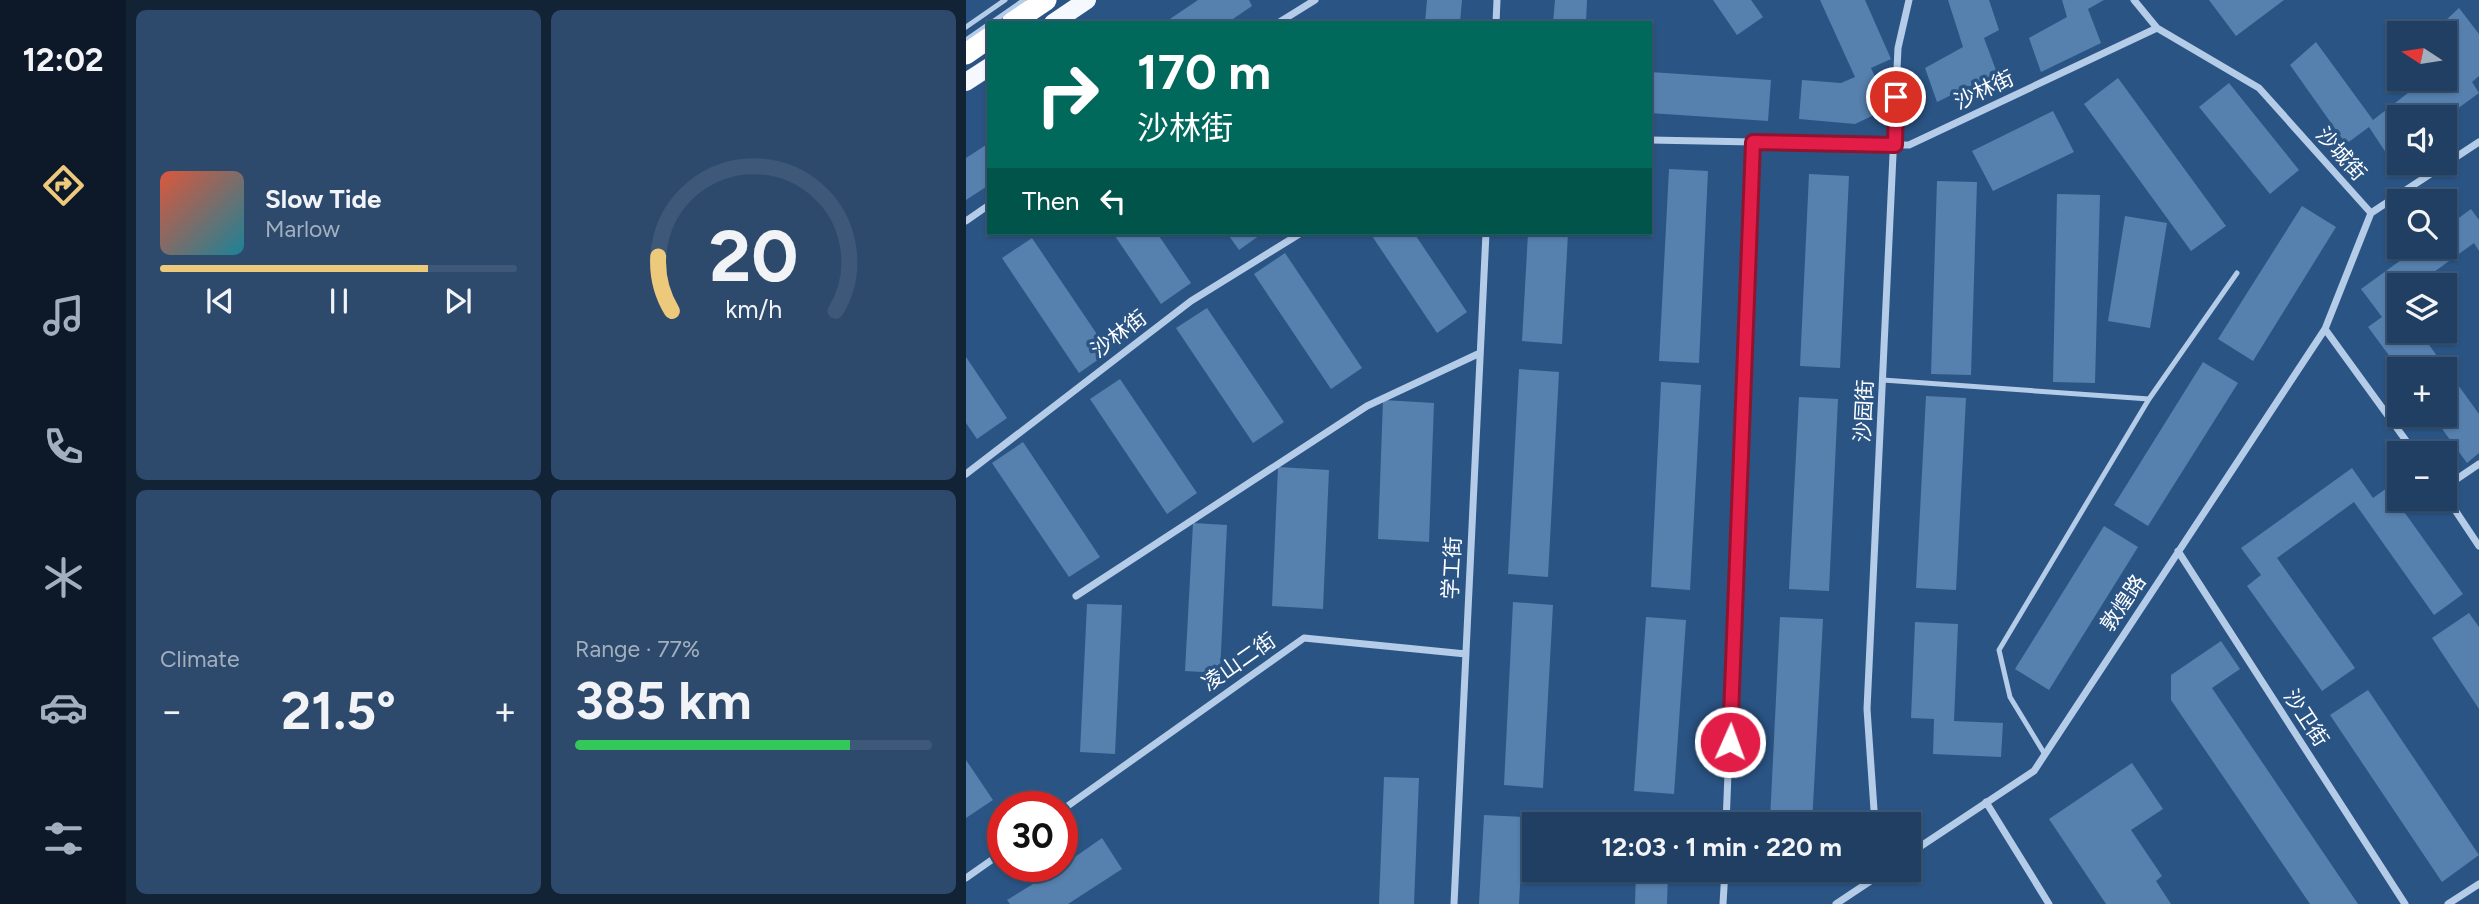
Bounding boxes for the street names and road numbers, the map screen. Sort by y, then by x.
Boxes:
street label: 沙林街 [1950,65,2018,114]
street label: 沙城街 [2311,122,2372,185]
street label: 沙林街 [1086,305,1151,363]
street label: 沙园街 [1849,379,1878,443]
street label: 学工街 [1437,536,1466,600]
street label: 敦煌路 [2095,570,2151,636]
street label: 凌山二街 [1197,627,1280,696]
street label: 沙卫街 [2279,685,2334,751]

